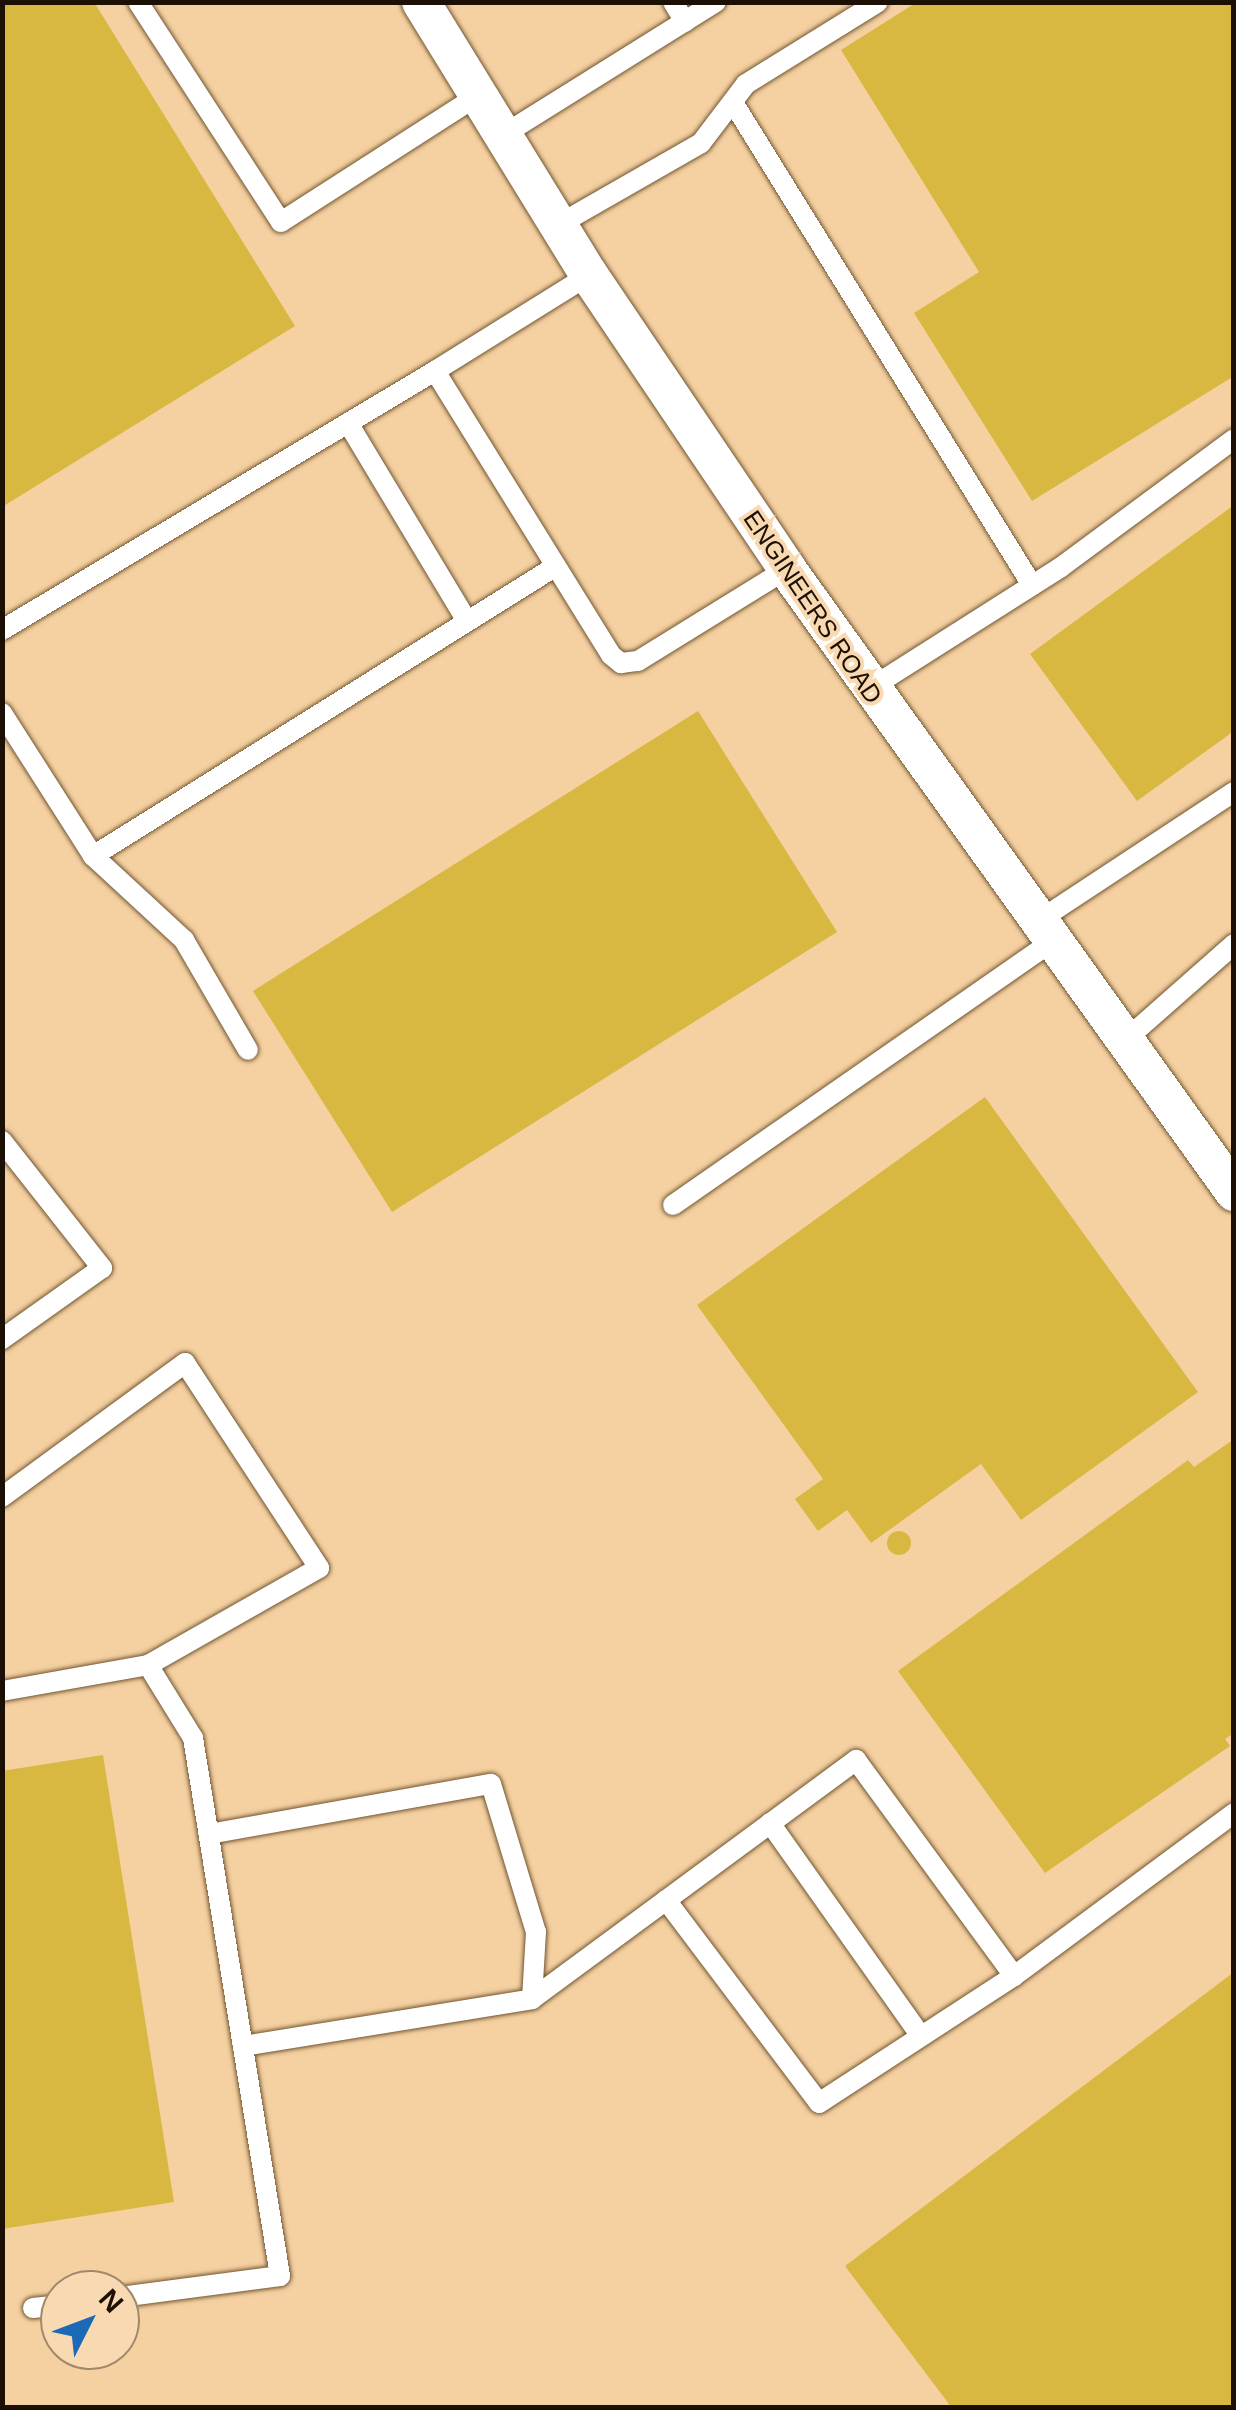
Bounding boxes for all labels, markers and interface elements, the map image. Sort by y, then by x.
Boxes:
street label: ENGINEERS ROAD [737,505,889,709]
north arrow [40,2270,140,2370]
text: N [93,2283,129,2319]

